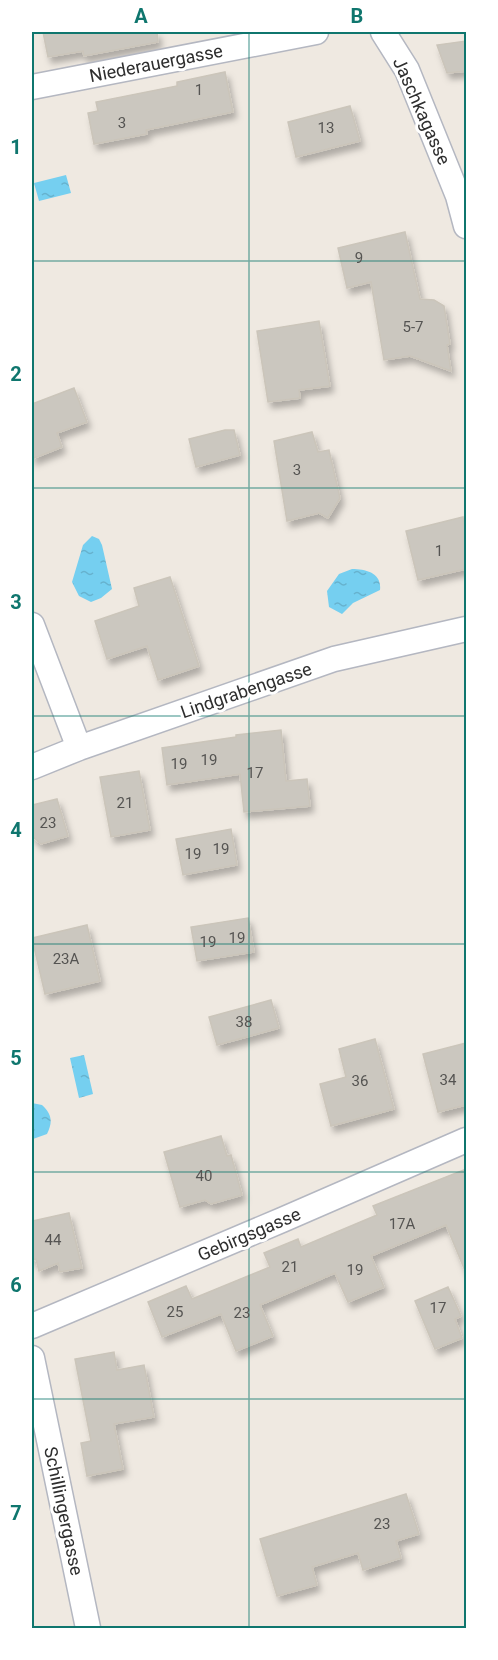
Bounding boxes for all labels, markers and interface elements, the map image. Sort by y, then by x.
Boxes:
text: A [134,4,148,28]
text: B [351,4,363,28]
street label: Niederauergasse [88,40,224,86]
street label: Jaschkagasse [389,54,455,168]
house number: 1 [195,81,203,99]
house number: 3 [118,114,126,132]
house number: 13 [318,119,334,137]
text: 1 [10,135,22,159]
house number: 9 [355,249,363,267]
house number: 5-7 [402,318,424,336]
text: 2 [10,362,22,386]
house number: 3 [293,461,301,479]
house number: 1 [435,542,443,560]
text: 3 [10,590,22,614]
street label: Lindgrabengasse [178,658,314,722]
house number: 19 [201,751,217,769]
house number: 19 [171,755,187,773]
house number: 17 [247,764,263,782]
house number: 21 [117,794,133,812]
house number: 23 [40,814,56,832]
text: 4 [10,818,22,842]
house number: 19 [213,840,229,858]
house number: 19 [185,845,201,863]
house number: 19 [229,929,245,947]
house number: 19 [200,933,216,951]
house number: 23A [53,950,80,968]
house number: 38 [236,1013,252,1031]
text: 5 [10,1046,22,1070]
house number: 34 [440,1071,457,1089]
house number: 36 [352,1072,368,1090]
house number: 40 [196,1167,212,1185]
street label: Gebirgsgasse [194,1203,304,1265]
house number: 17A [389,1215,416,1233]
house number: 44 [45,1231,62,1249]
house number: 21 [282,1258,298,1276]
house number: 19 [347,1261,363,1279]
text: 6 [10,1273,22,1297]
house number: 17 [430,1299,446,1317]
house number: 25 [167,1303,183,1321]
house number: 23 [234,1304,250,1322]
street label: Schillingergasse [40,1445,88,1577]
text: 7 [10,1501,22,1525]
house number: 23 [374,1515,390,1533]

